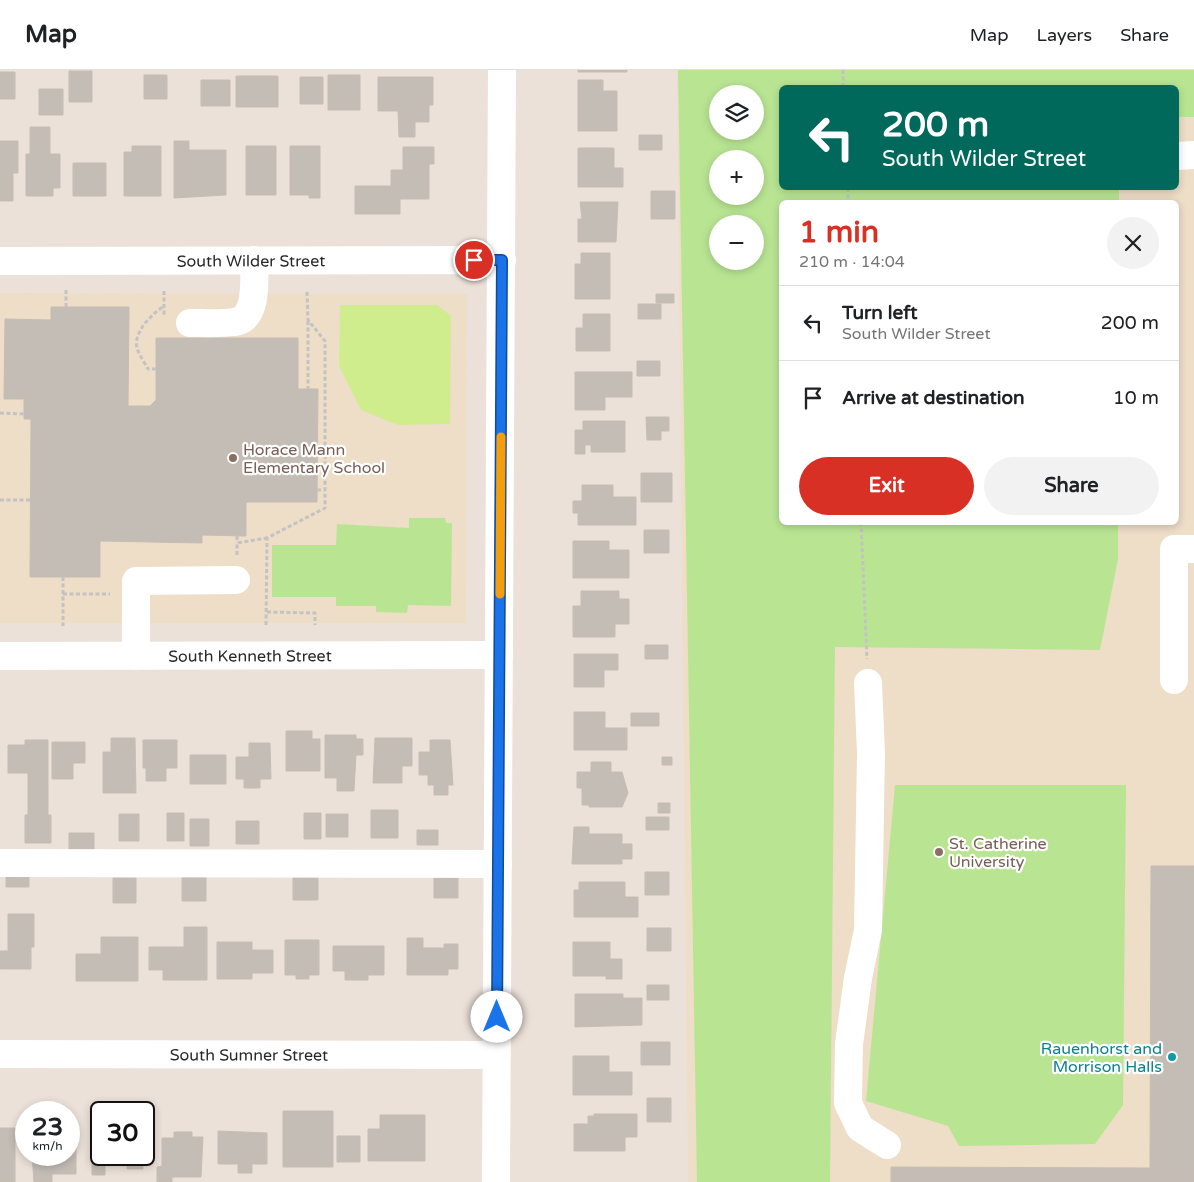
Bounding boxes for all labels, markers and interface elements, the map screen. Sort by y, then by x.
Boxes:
text: Map [25,20,77,49]
text: Map [970,24,1009,46]
text: Layers [1037,24,1092,46]
text: Share [1120,24,1169,46]
map controls [709,85,764,270]
button: layers [709,85,764,140]
text: 200 m [882,104,989,146]
icon: left [799,105,864,170]
text: South Wilder Street [882,146,1086,172]
button: + [709,150,764,205]
text: 1 min [799,214,879,251]
button: − [709,215,764,270]
button: close [1107,217,1159,269]
pin [453,239,495,281]
icon: arrive [460,246,488,274]
street label: South Wilder Street [177,251,325,272]
text: 210 m · 14:04 [799,252,905,272]
text: Turn left [842,302,918,324]
icon: left [799,309,827,337]
text: 200 m [1101,312,1159,334]
text: South Wilder Street [842,324,991,344]
icon: arrive [799,384,827,412]
text: Arrive at destination [842,387,1025,409]
text: 10 m [1113,387,1159,409]
place label: Horace Mann Elementary School [243,440,385,478]
marker: Horace Mann Elementary School [227,452,239,464]
button: Exit [799,457,974,515]
button: Share [984,457,1159,515]
street label: South Kenneth Street [168,646,332,667]
place label: St. Catherine University [949,834,1047,872]
marker: St. Catherine University [933,846,945,858]
position arrow [470,990,522,1042]
place label: Rauenhorst and Morrison Halls [1041,1039,1162,1077]
street label: South Sumner Street [170,1045,328,1066]
marker: Rauenhorst and Morrison Halls [1166,1051,1178,1063]
speed limit sign: 30 [90,1101,155,1166]
text: 23 [32,1112,63,1142]
text: km/h [32,1139,63,1153]

